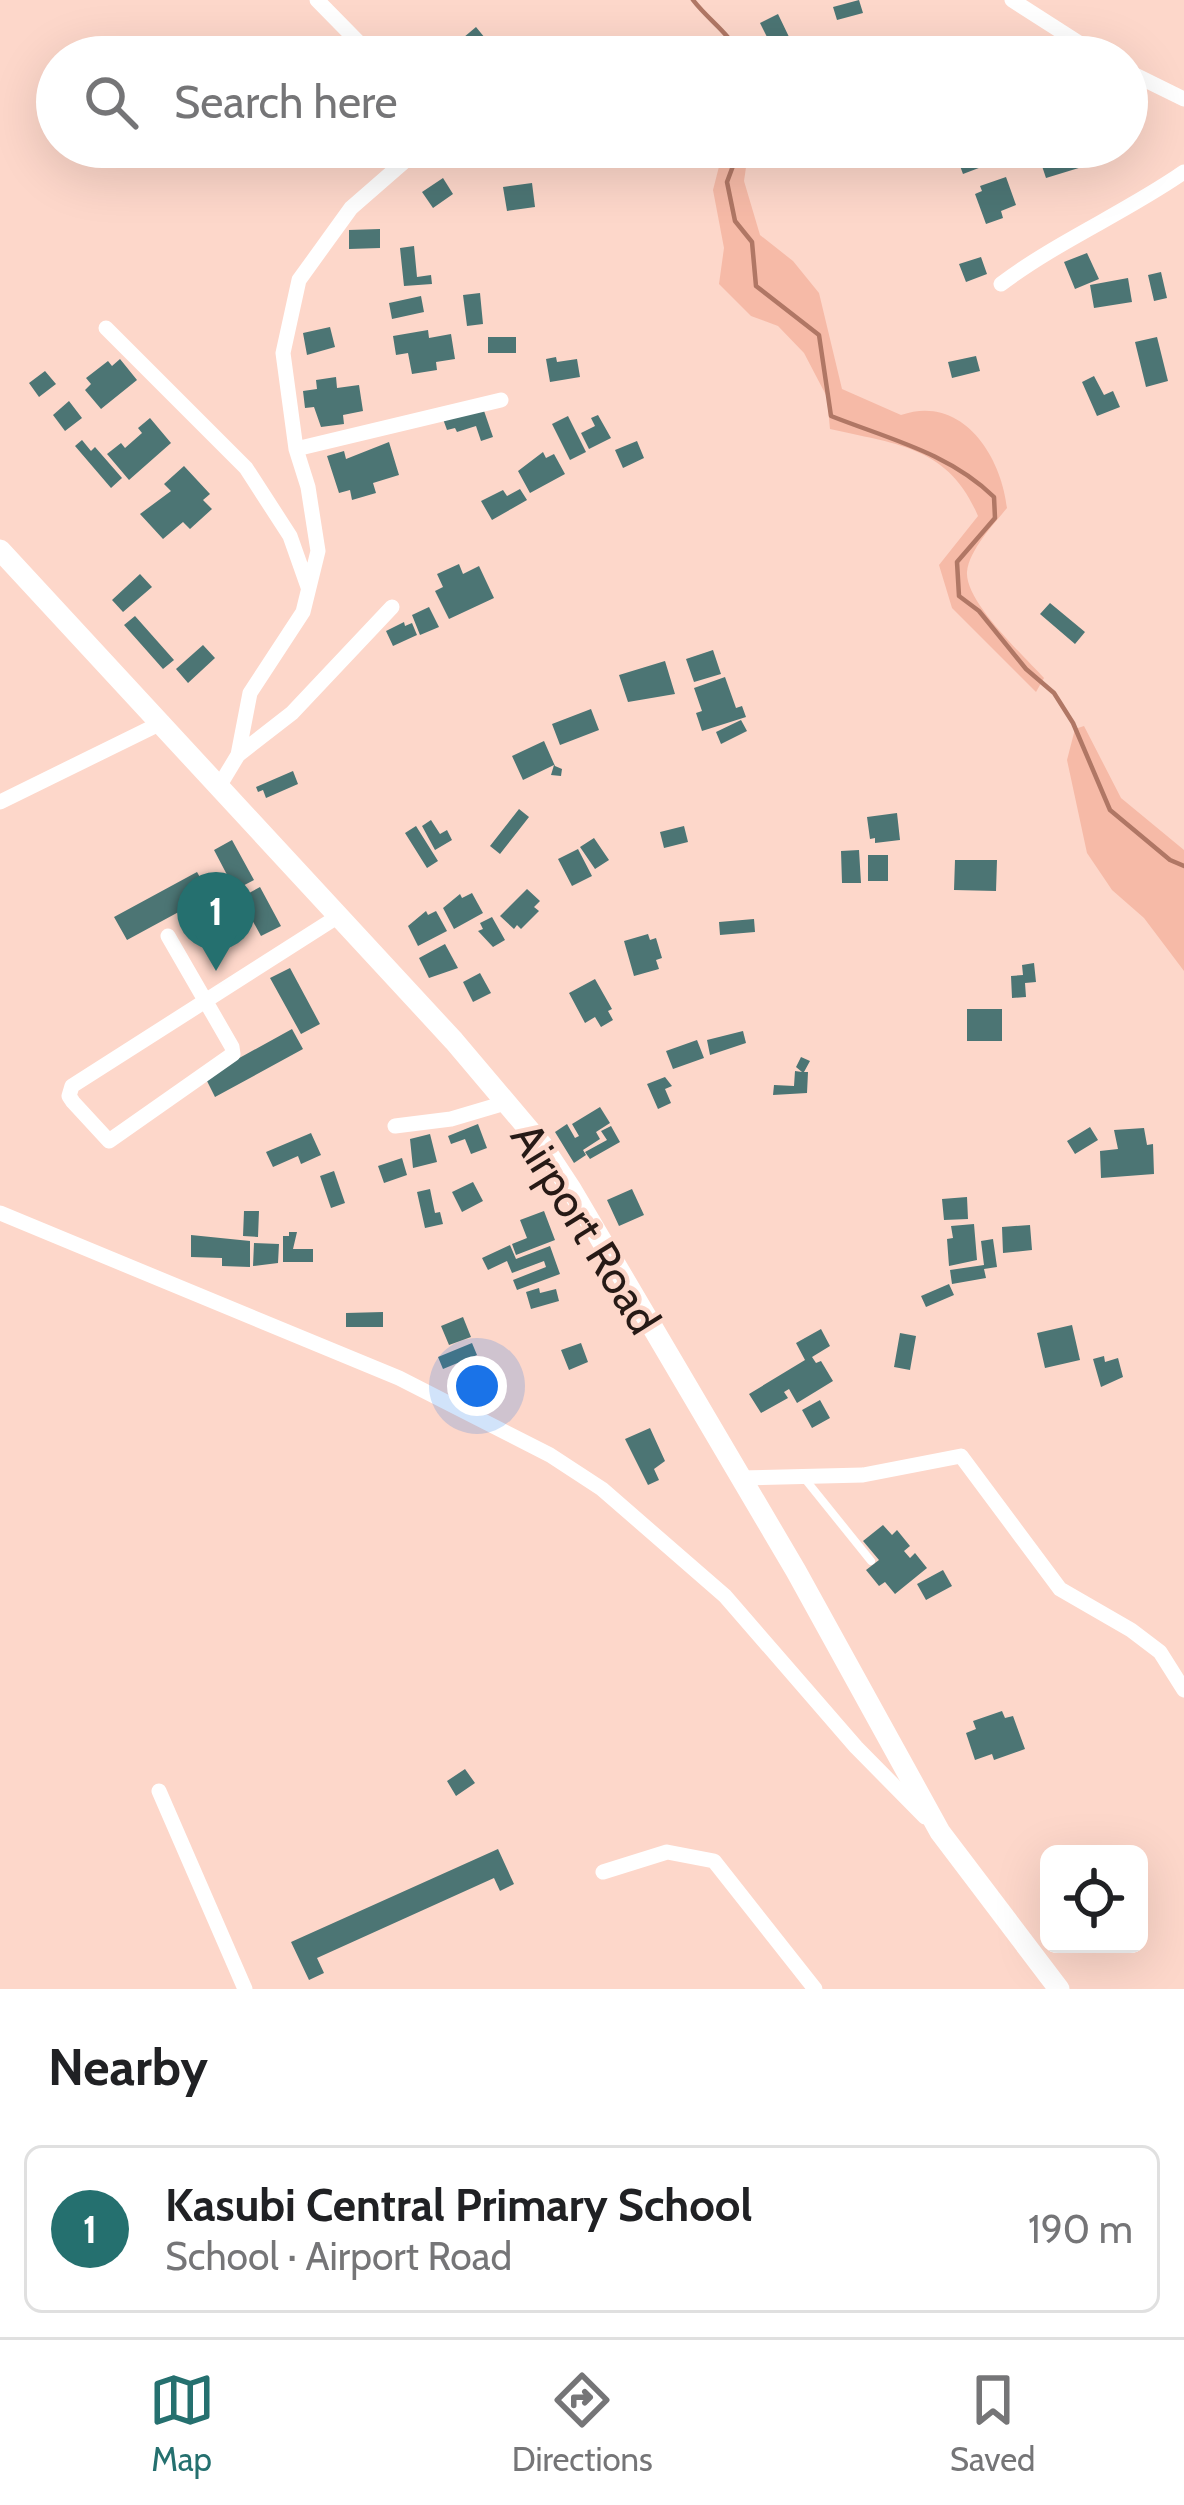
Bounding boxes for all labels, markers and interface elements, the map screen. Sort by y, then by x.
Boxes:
search box [36,36,1148,168]
icon: search [78,69,144,135]
text: Search here [174,75,398,129]
pin: 1 [177,872,255,971]
street label: Airport Road [500,1113,672,1343]
your location [447,1356,507,1416]
map controls [1040,1845,1148,1953]
button: locate [1040,1845,1148,1953]
text: Nearby [48,2036,208,2098]
text: Kasubi Central Primary School [165,2178,752,2232]
text: 1 [83,2205,97,2253]
text: 190 m [1028,2205,1133,2253]
text: School · Airport Road [165,2232,512,2280]
tab: Map [149,2367,215,2479]
tab: Directions [512,2367,653,2479]
tab: Saved [950,2367,1035,2479]

